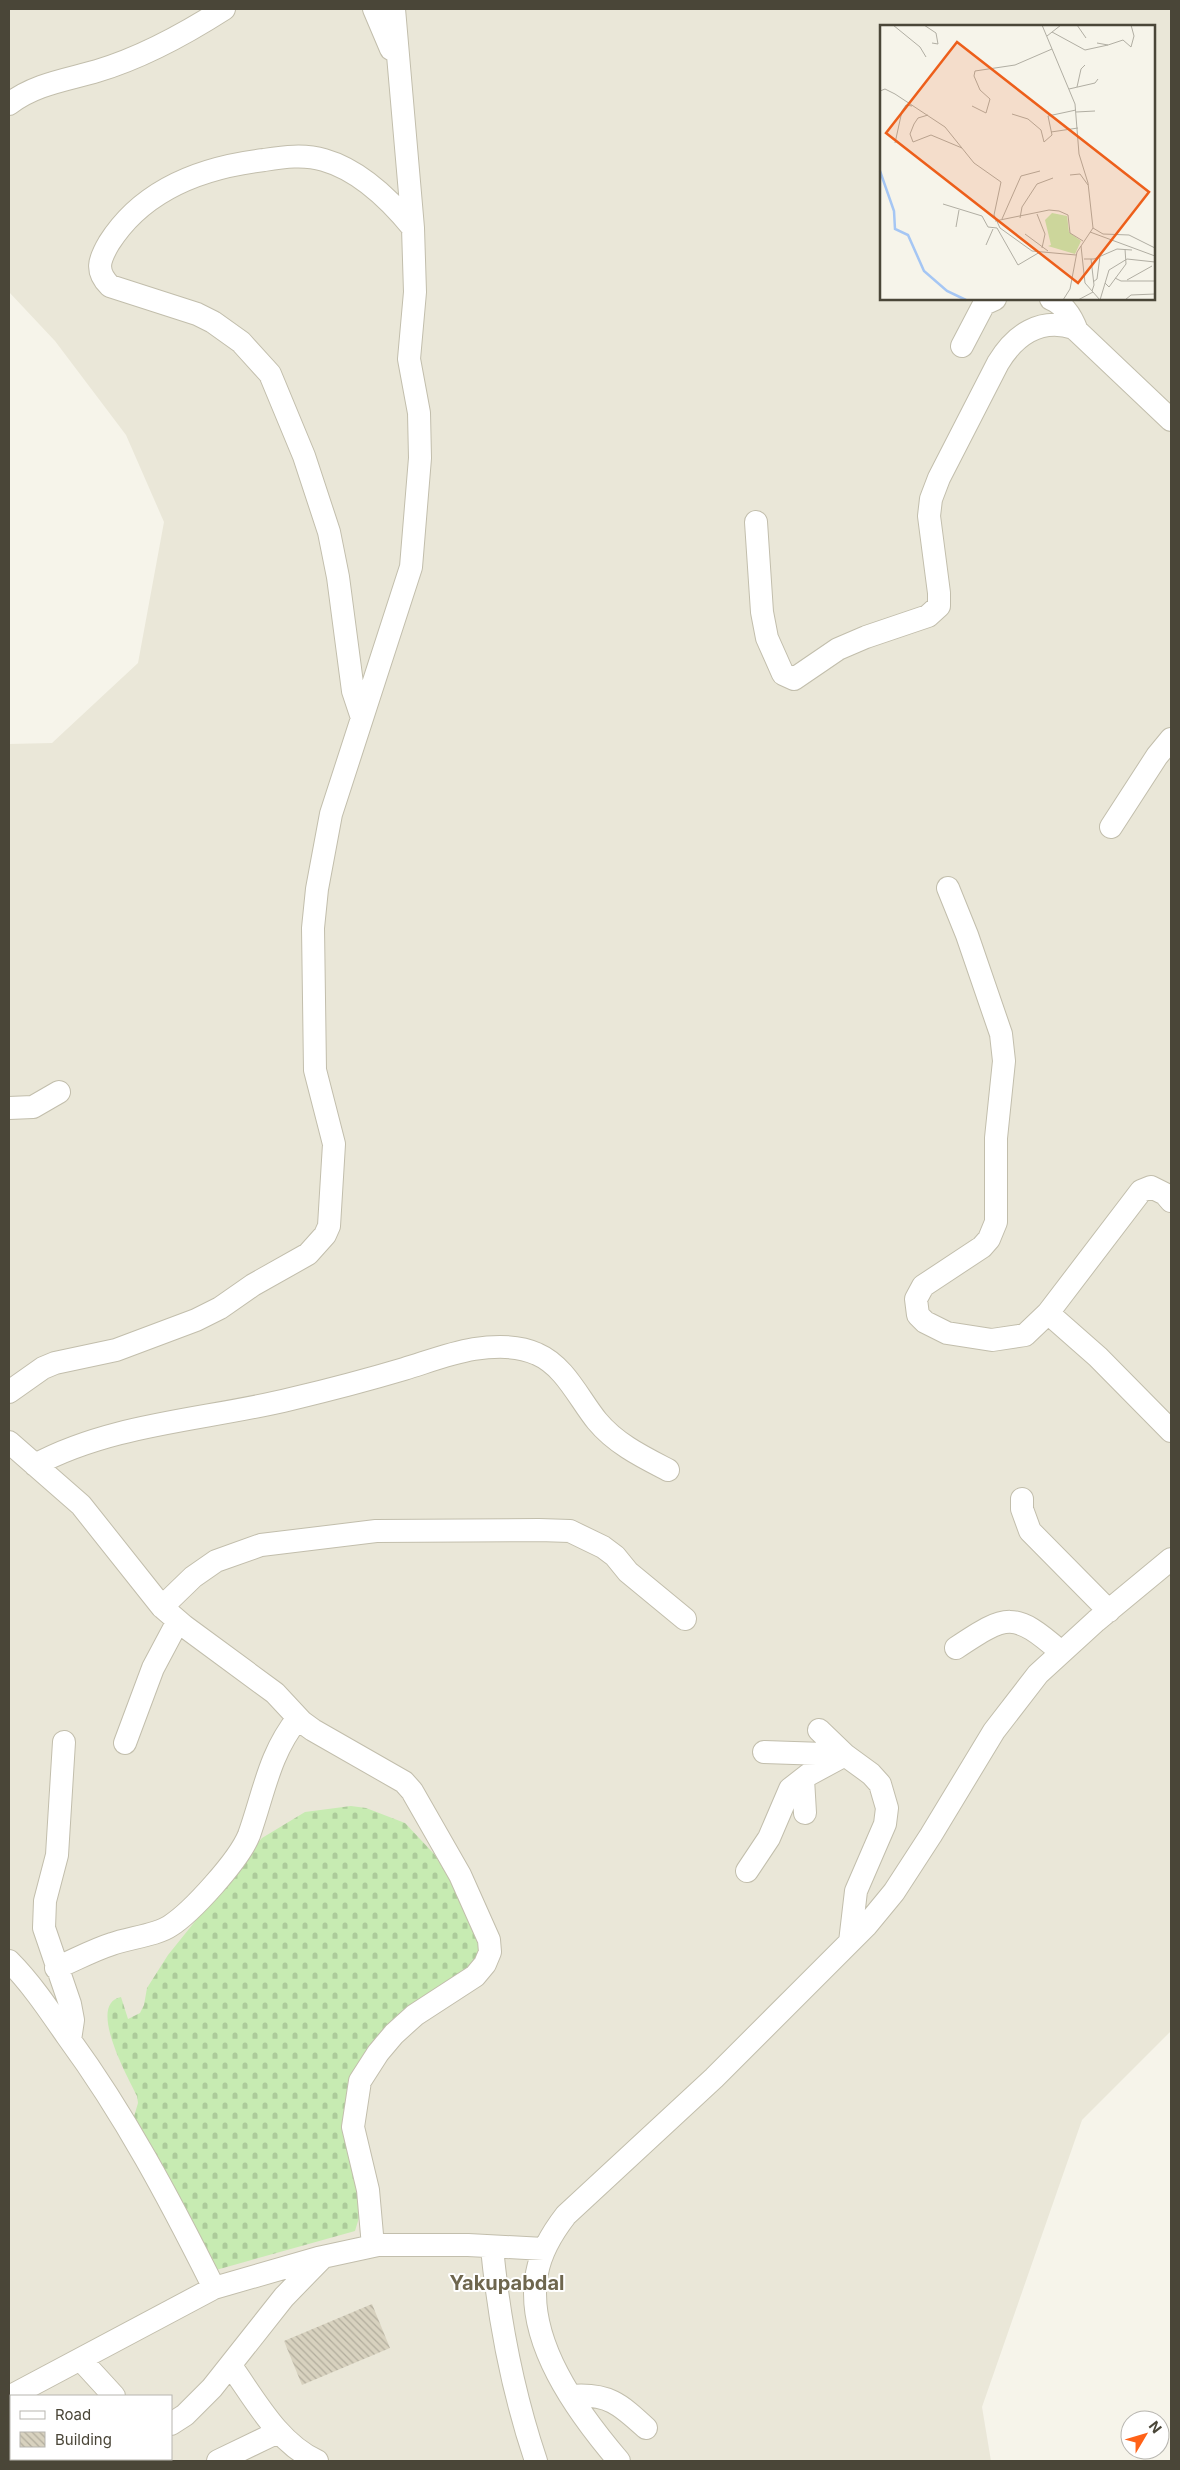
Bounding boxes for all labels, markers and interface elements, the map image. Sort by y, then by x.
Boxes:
inset map [880,25,1155,300]
district label: Yakupabdal [450,2271,564,2295]
legend [10,2395,172,2460]
text: Road [55,2405,91,2424]
north arrow [1120,2410,1170,2460]
text: N [1146,2417,1166,2436]
text: Building [55,2430,112,2449]

